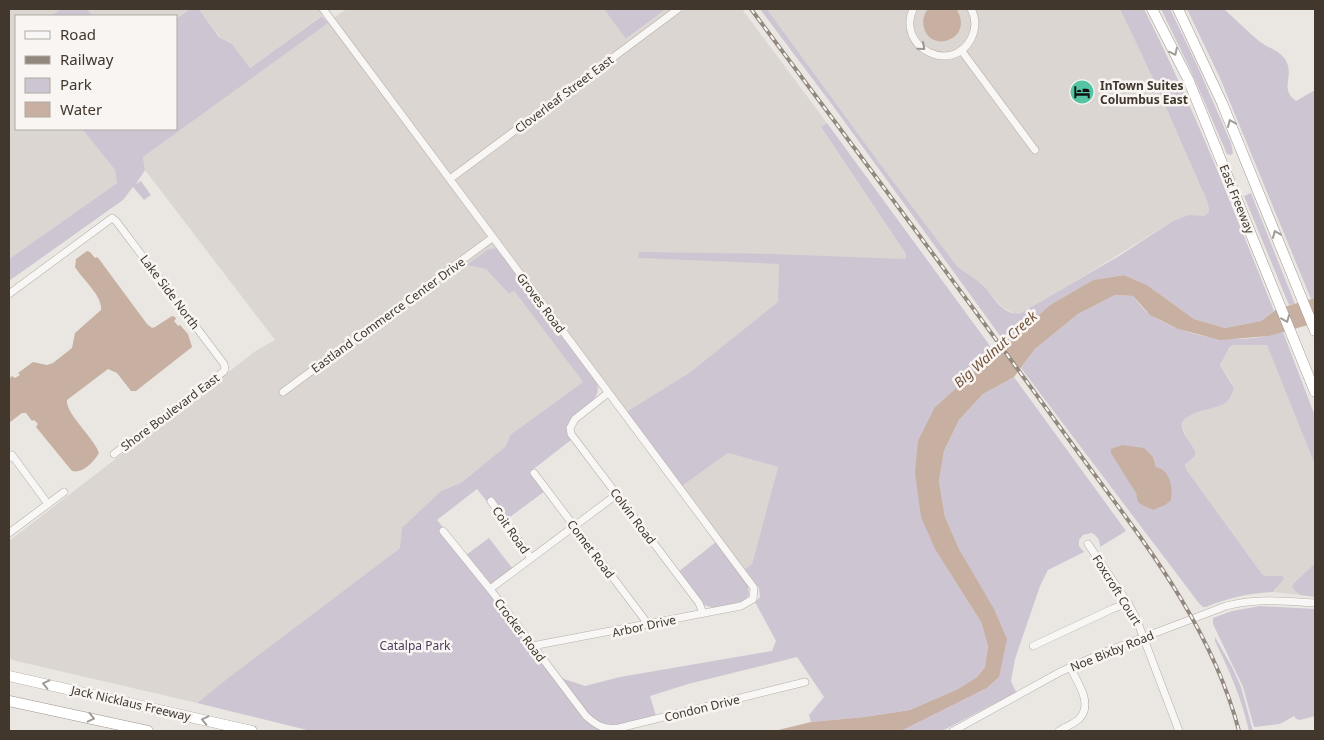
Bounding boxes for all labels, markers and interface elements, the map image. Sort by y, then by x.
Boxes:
legend [15,15,178,130]
text: Road [60,24,96,44]
one-way arrow [916,42,925,51]
one-way arrow [1168,47,1178,56]
text: Railway [60,49,114,69]
street label: Cloverleaf Street East [511,51,617,137]
text: Park [60,74,92,94]
place label: InTown Suites Columbus East [1100,77,1188,108]
hotel icon: InTown Suites Columbus East [1069,79,1095,105]
text: Water [60,99,102,119]
one-way arrow [1226,119,1237,128]
street label: East Freeway [1215,162,1259,237]
one-way arrow [1272,230,1283,239]
street label: Lake Side North [136,251,204,333]
street label: Eastland Commerce Center Drive [308,253,469,377]
street label: Groves Road [513,270,569,336]
water label: Big Walnut Creek [949,306,1042,392]
one-way arrow [1280,314,1290,323]
street label: Shore Boulevard East [117,369,223,455]
street label: Colvin Road [606,484,660,548]
street label: Coit Road [488,503,534,557]
street label: Comet Road [563,516,619,582]
street label: Foxcroft Court [1089,551,1146,629]
street label: Crocker Road [491,595,549,665]
street label: Arbor Drive [610,611,678,641]
street label: Noe Bixby Road [1068,626,1156,676]
park label: Catalpa Park [379,637,451,654]
one-way arrow [42,679,51,690]
street label: Jack Nicklaus Freeway [69,681,193,725]
street label: Condon Drive [663,690,742,726]
one-way arrow [86,712,95,723]
one-way arrow [200,715,209,726]

